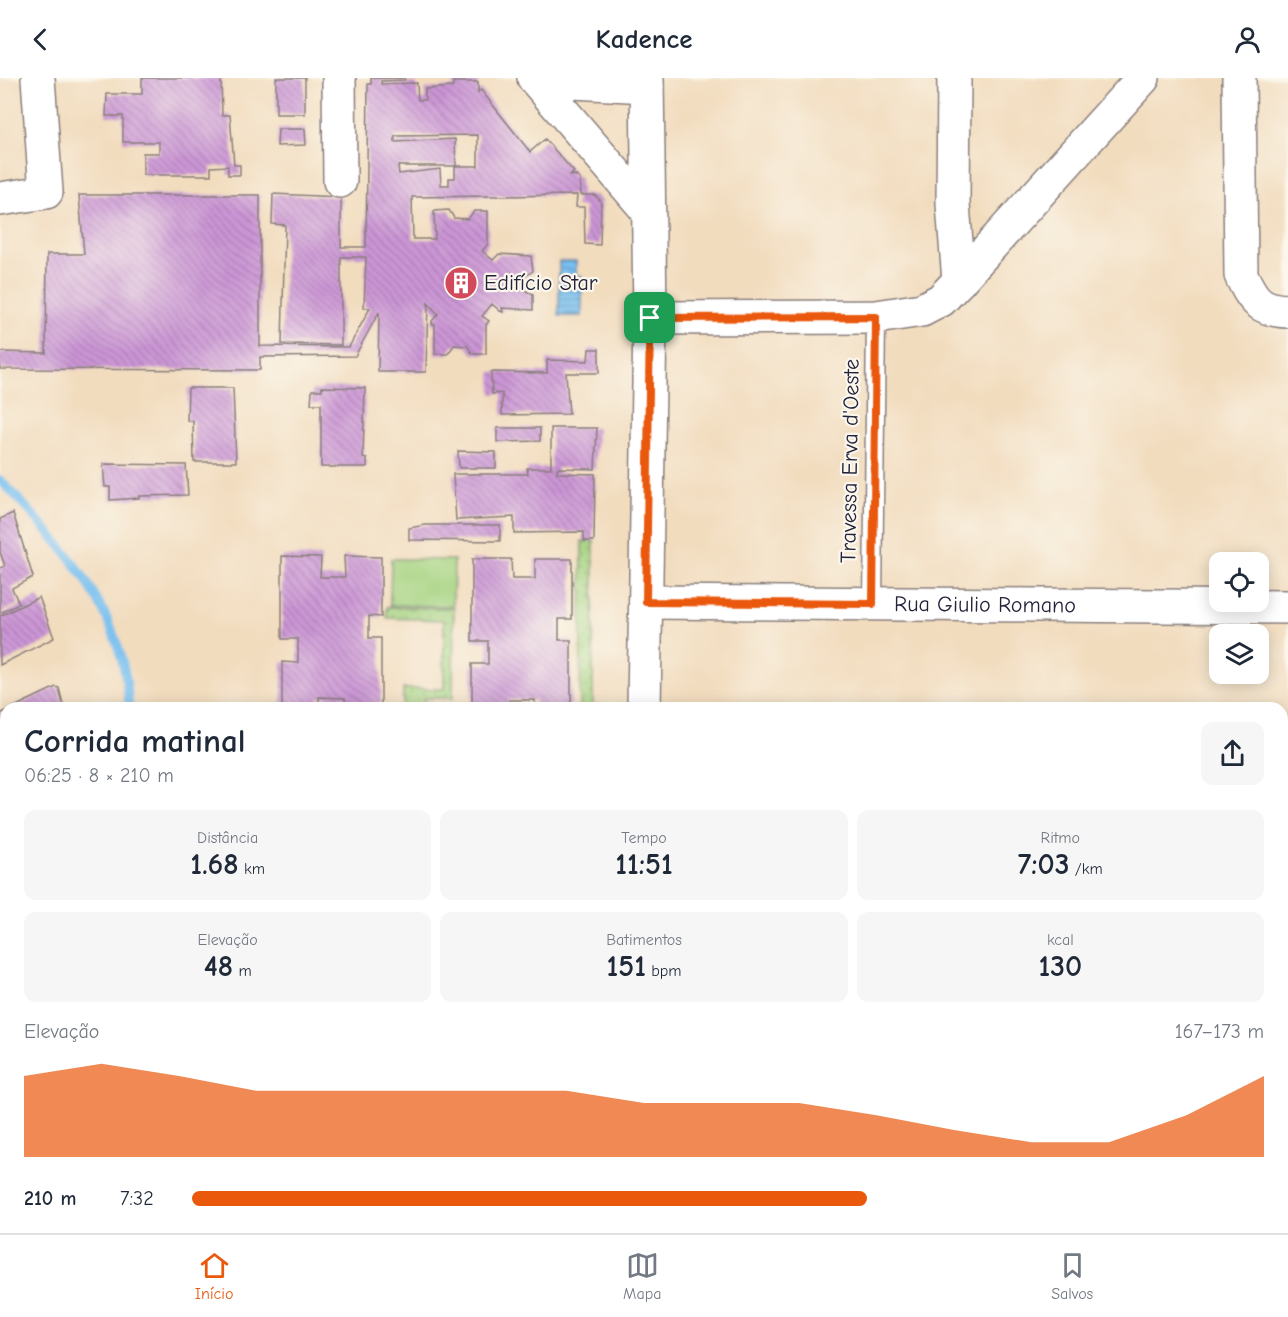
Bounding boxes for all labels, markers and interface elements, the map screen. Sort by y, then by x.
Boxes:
icon: back [24,23,57,56]
icon: person [1231,23,1264,56]
text: Kadence [596,24,692,55]
building icon: Edifício Star [443,265,479,301]
place label: Edifício Star [484,270,598,296]
pin [624,292,675,343]
icon: arrive [633,301,666,334]
street label: Travessa Erva d'Oeste [835,359,865,563]
map controls [1209,552,1269,684]
button: locate [1209,552,1269,612]
street label: Rua Giulio Romano [894,591,1076,618]
button: layers [1209,624,1269,684]
text: Corrida matinal [24,722,246,760]
button: share [1201,722,1264,785]
text: 06:25 · 8 × 210 m [24,764,174,787]
text: Distância [197,829,258,847]
text: Tempo [621,829,667,847]
text: Ritmo [1041,829,1080,847]
text: 1.68 [190,847,239,882]
text: 11:51 [615,847,673,882]
text: 7:03 [1018,847,1070,882]
text: km [239,860,265,878]
text: /km [1070,860,1103,878]
text: Elevação [198,931,258,949]
text: Batimentos [606,931,682,949]
text: kcal [1047,931,1074,949]
text: 48 [204,949,233,984]
text: 151 [606,949,646,984]
text: 130 [1038,949,1082,984]
text: m [233,962,252,980]
text: bpm [646,962,682,980]
text: Elevação [24,1020,99,1043]
text: 167–173 m [1175,1020,1264,1043]
text: 210 m [24,1187,76,1210]
text: 7:32 [120,1187,154,1210]
tab: Início [195,1249,233,1303]
tab: Mapa [623,1249,662,1303]
tab: Salvos [1051,1249,1093,1303]

